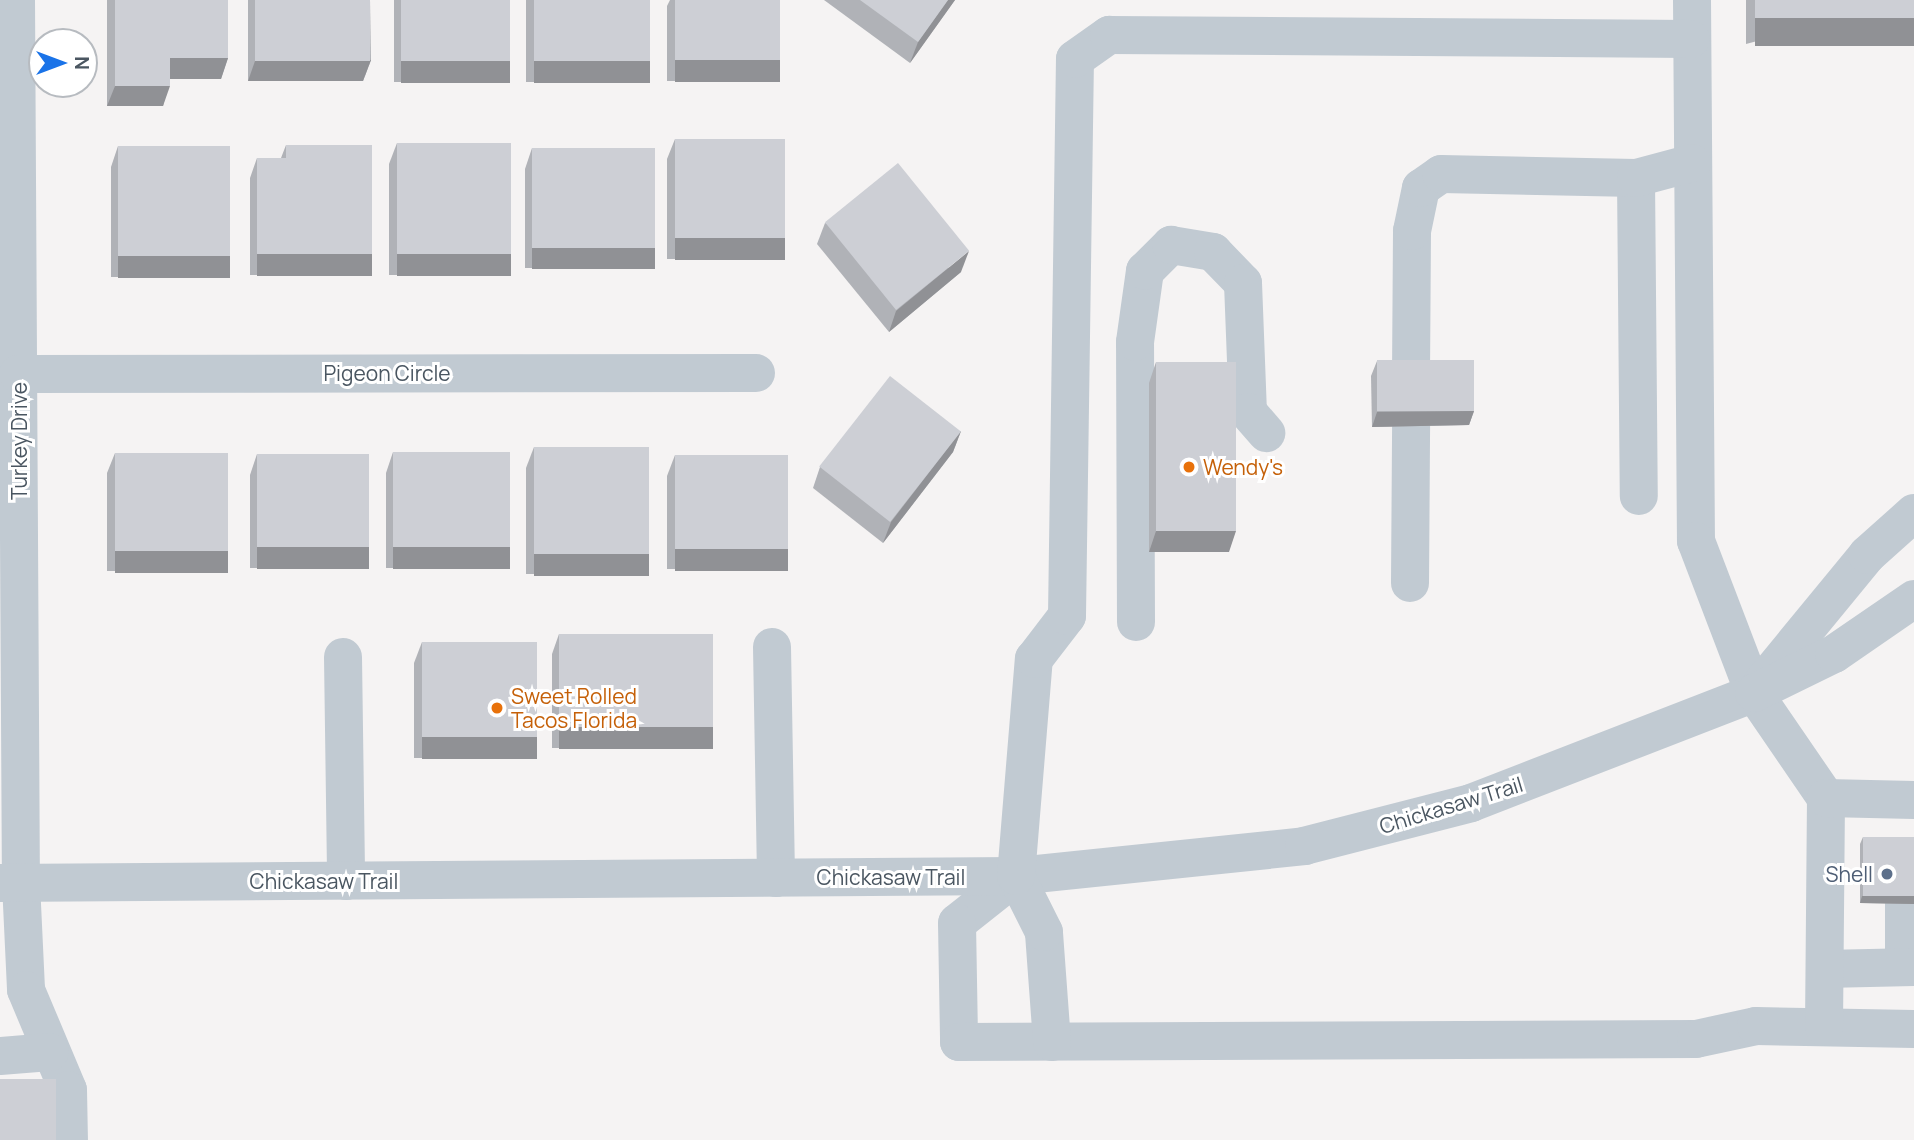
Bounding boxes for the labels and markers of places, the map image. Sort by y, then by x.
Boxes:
place label: Wendy's [1203,454,1283,480]
marker: Wendy's [1181,459,1197,475]
place label: Sweet Rolled Tacos Florida [511,683,637,733]
marker: Sweet Rolled Tacos Florida [489,700,505,716]
place label: Shell [1825,861,1873,887]
marker: Shell [1879,866,1895,882]

